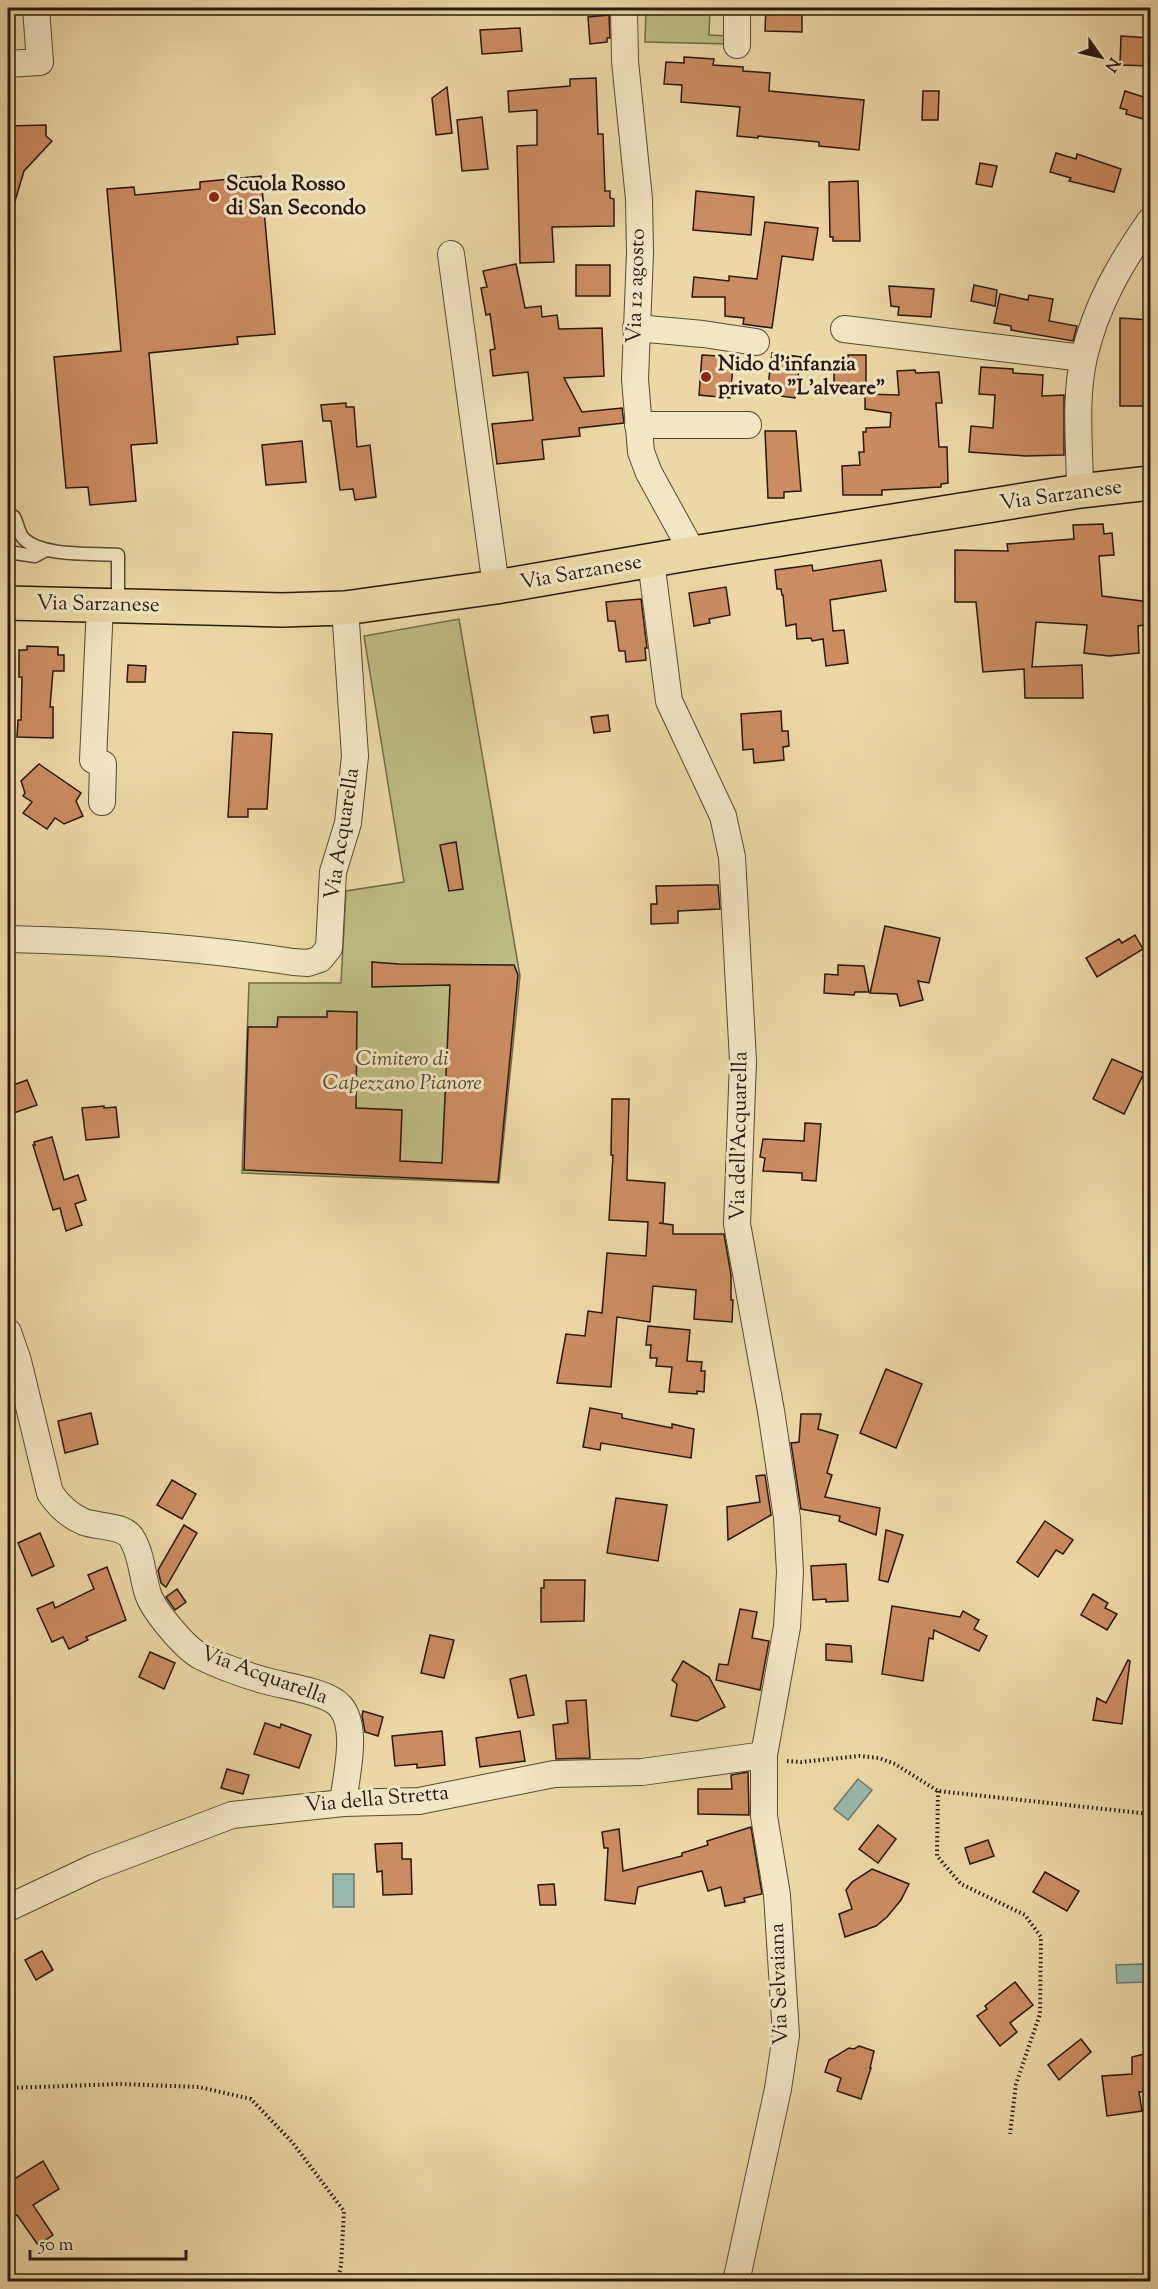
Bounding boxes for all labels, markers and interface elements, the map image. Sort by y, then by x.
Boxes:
north arrow [1071,27,1131,87]
text: N [1098,52,1124,76]
place label: Scuola Rosso di San Secondo [226,170,367,224]
marker: Scuola Rosso di San Secondo [207,190,221,204]
street label: Via 12 agosto [620,228,654,344]
place label: Nido d'infanzia privato "L'alveare" [718,350,885,404]
marker: Nido d'infanzia privato "L'alveare" [699,370,713,384]
street label: Via Sarzanese [998,473,1124,519]
street label: Via Sarzanese [518,548,644,598]
street label: Via Sarzanese [36,589,160,621]
street label: Via Acquarella [318,766,368,902]
park label: Cimitero di Capezzano Pianore [322,1045,482,1099]
street label: Via dell'Acquarella [724,1051,756,1221]
street label: Via Acquarella [196,1639,332,1713]
street label: Via della Stretta [304,1779,451,1821]
street label: Via Selvaiana [763,1922,797,2046]
scale bar [30,2223,186,2261]
text: 50 m [38,2233,74,2259]

